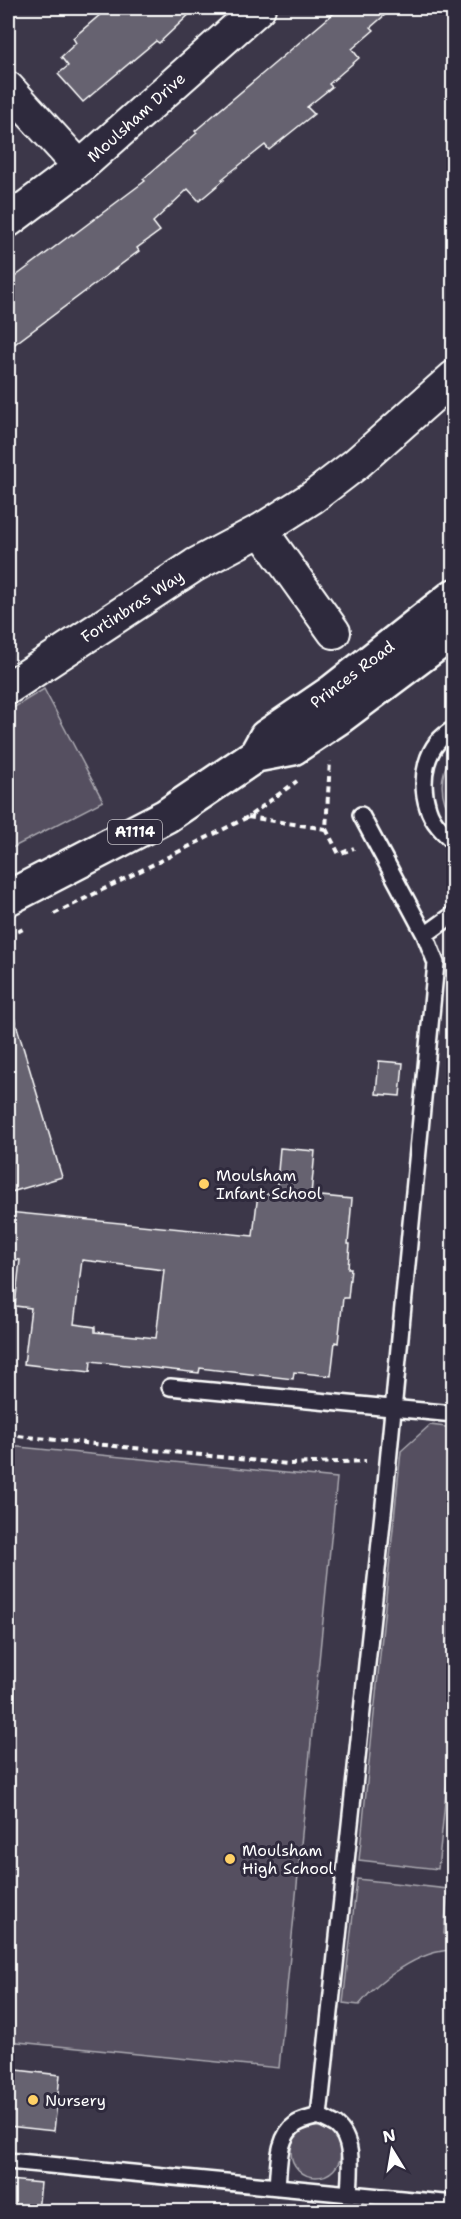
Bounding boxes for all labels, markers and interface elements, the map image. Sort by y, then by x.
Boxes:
street label: Moulsham Drive [83,68,190,167]
street label: Fortinbras Way [77,565,188,647]
street label: Princes Road [306,636,399,713]
road number: A1114 [108,820,162,844]
place label: Moulsham Infant School [216,1165,322,1204]
marker: Moulsham Infant School [197,1177,211,1191]
place label: Moulsham High School [242,1840,334,1879]
marker: Moulsham High School [223,1852,237,1866]
place label: Nursery [45,2090,106,2111]
marker: Nursery [26,2093,40,2107]
north arrow [362,2120,422,2180]
text: N [381,2124,397,2147]

